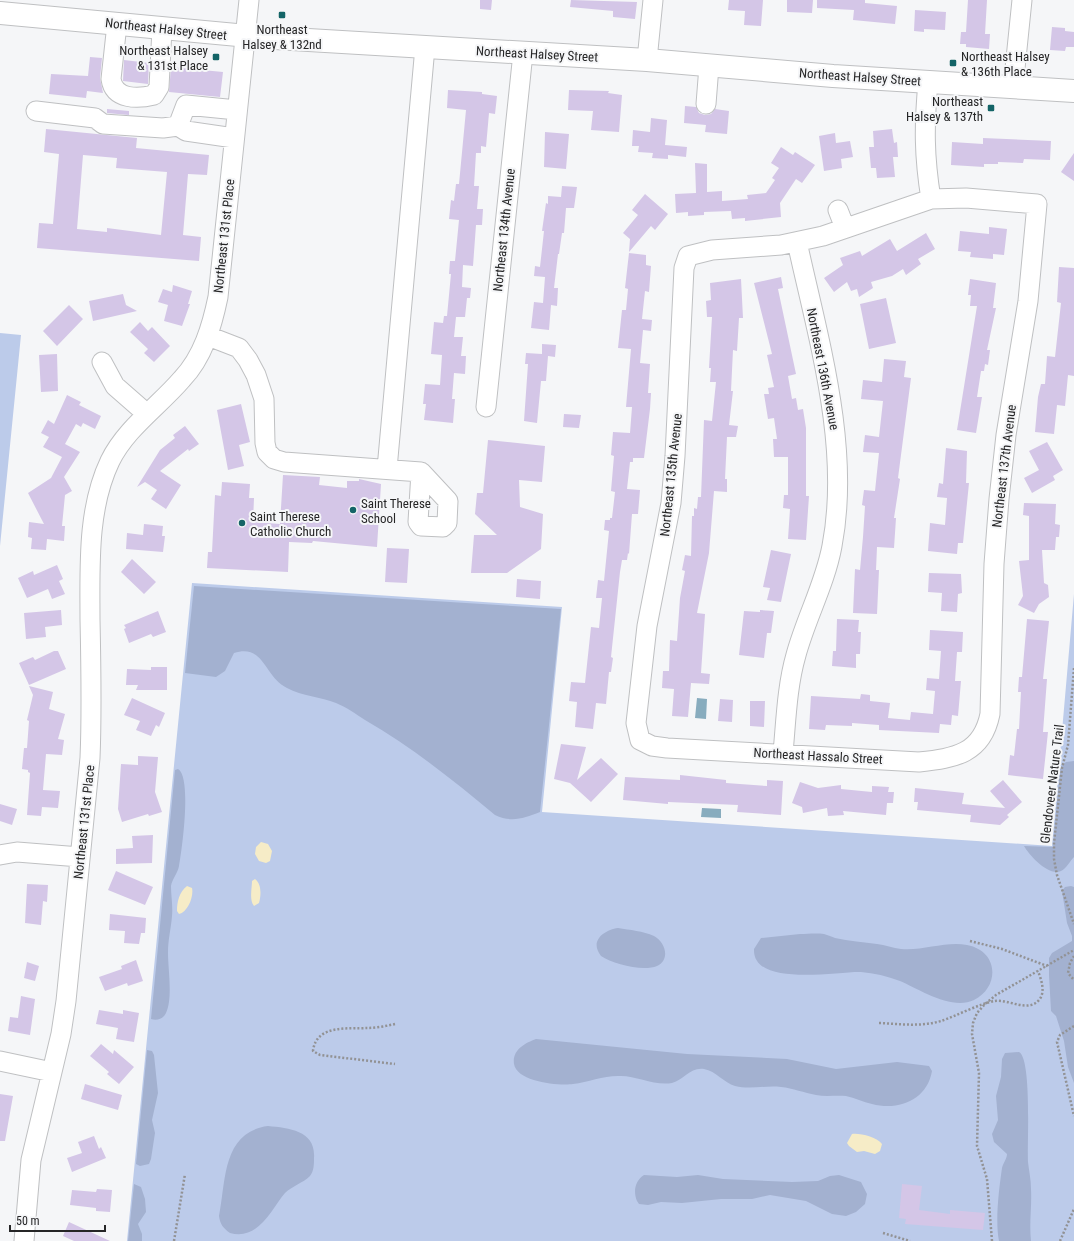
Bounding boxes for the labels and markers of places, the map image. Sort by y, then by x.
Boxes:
marker: Northeast Halsey & 132nd [277,10,287,20]
place label: Northeast Halsey & 132nd [242,22,322,52]
place label: Northeast Halsey & 131st Place [119,43,209,73]
place label: Northeast Halsey & 136th Place [961,49,1050,79]
marker: Northeast Halsey & 131st Place [211,52,221,62]
marker: Northeast Halsey & 136th Place [948,58,958,68]
place label: Northeast Halsey & 137th [906,94,983,124]
marker: Northeast Halsey & 137th [986,103,996,113]
place label: Saint Therese School [361,496,431,526]
marker: Saint Therese School [348,505,358,515]
place label: Saint Therese Catholic Church [250,509,331,539]
marker: Saint Therese Catholic Church [237,518,247,528]

